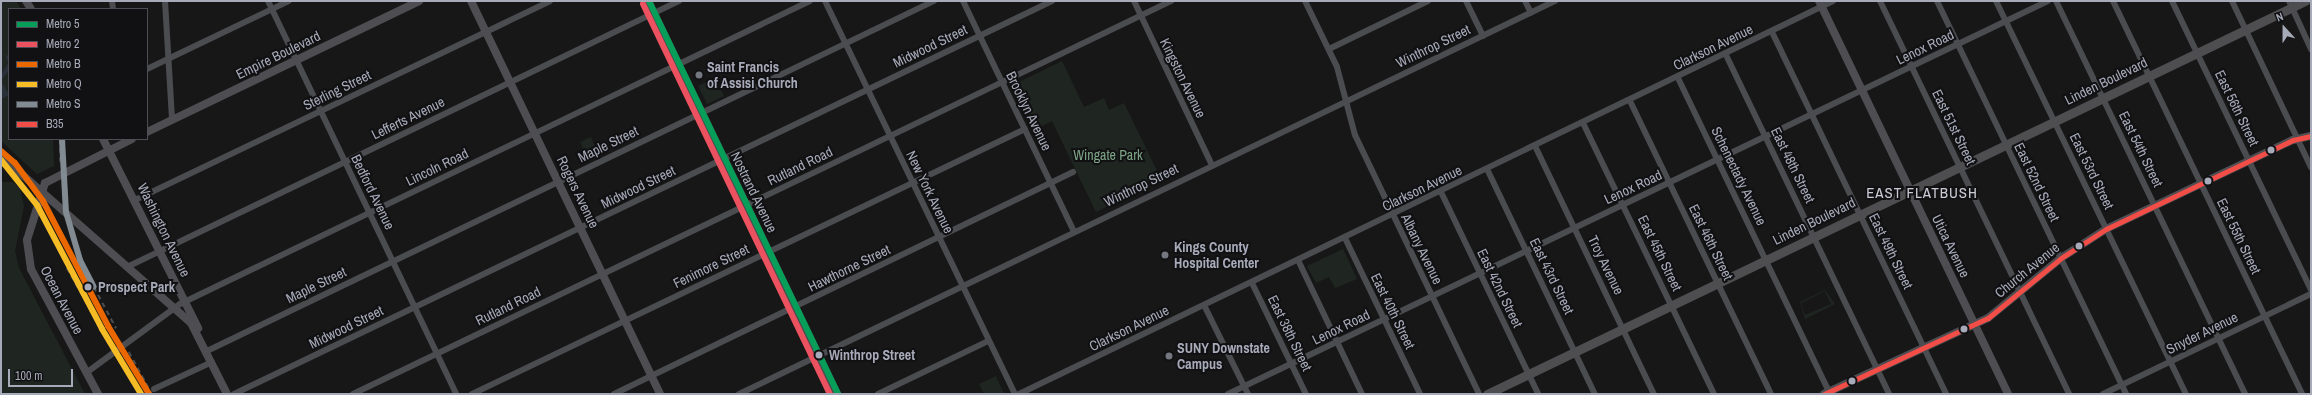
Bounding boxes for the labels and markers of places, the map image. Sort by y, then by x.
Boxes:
place label: Saint Francis of Assisi Church [707,59,798,92]
marker: Saint Francis of Assisi Church [694,70,704,80]
unlabelled marker [2266,145,2276,155]
unlabelled marker [2203,176,2213,186]
place label: Kings County Hospital Center [1174,239,1259,272]
unlabelled marker [2074,241,2084,251]
marker: Kings County Hospital Center [1159,249,1171,261]
place label: Prospect Park [98,279,175,295]
marker: Prospect Park [81,280,95,294]
unlabelled marker [1959,324,1969,334]
place label: SUNY Downstate Campus [1177,340,1270,372]
place label: Winthrop Street [829,347,915,363]
marker: Winthrop Street [812,348,826,362]
marker: SUNY Downstate Campus [1164,351,1174,361]
unlabelled marker [1847,376,1857,386]

